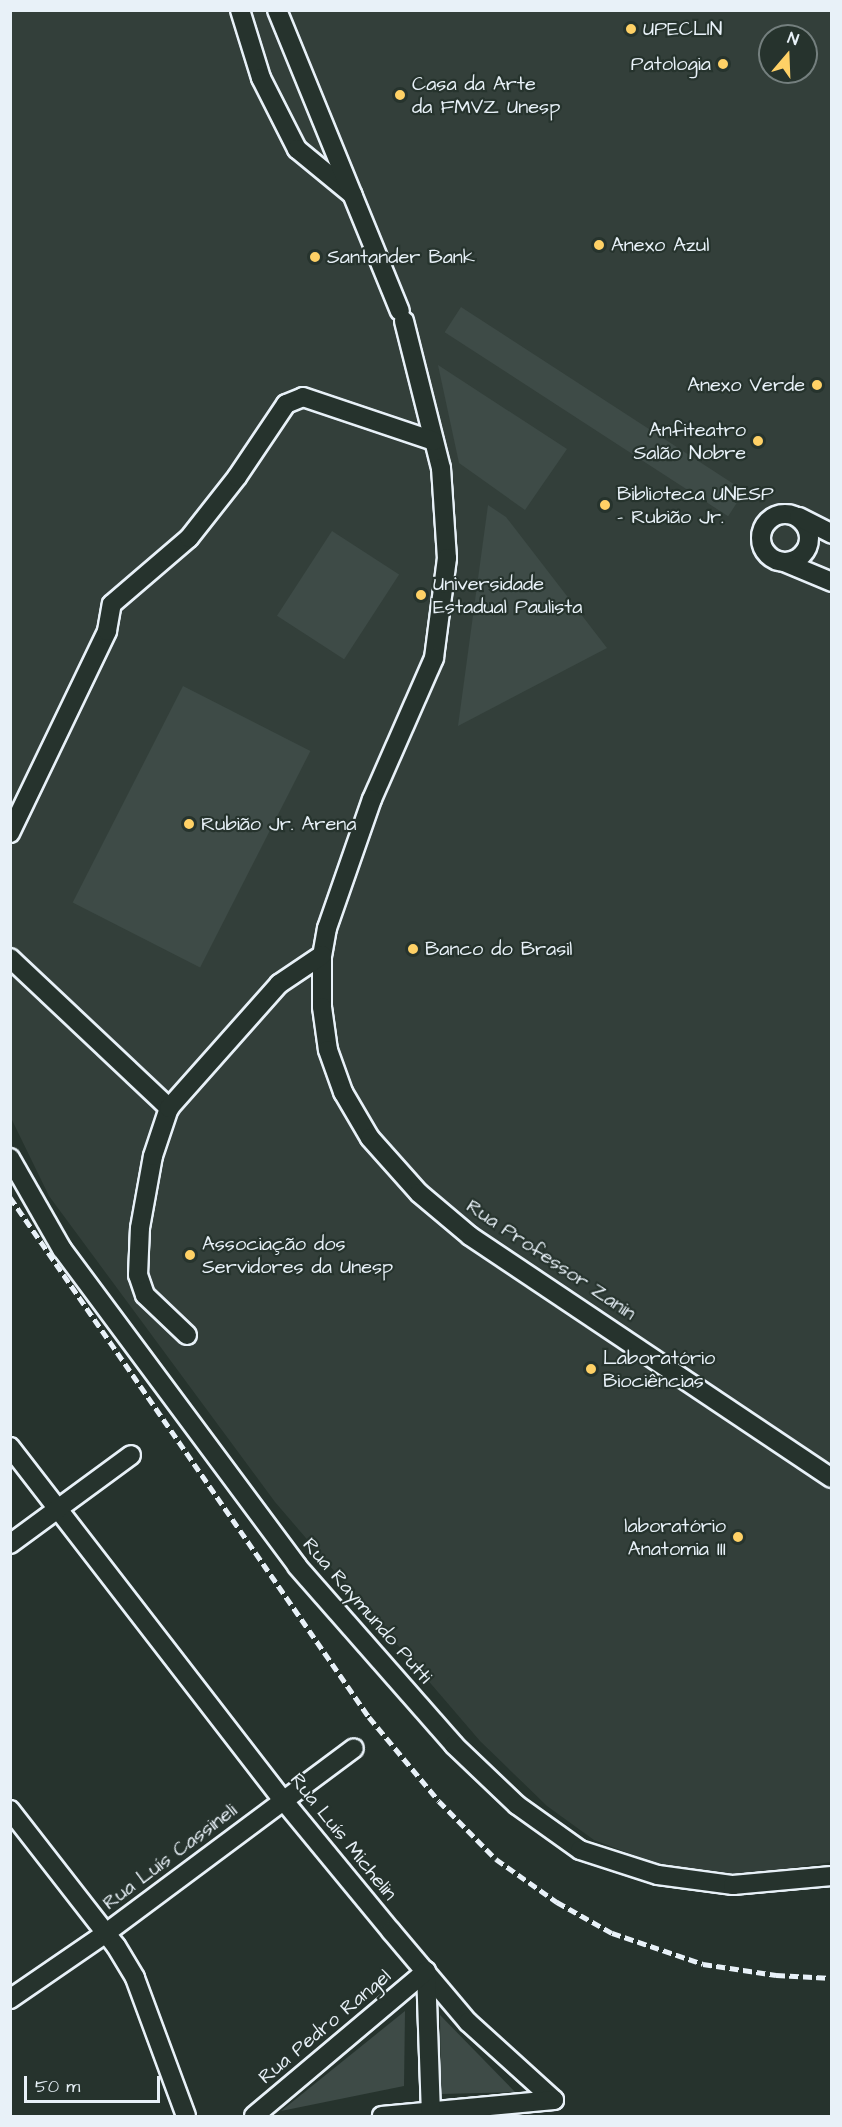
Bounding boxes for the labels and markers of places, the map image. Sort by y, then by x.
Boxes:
place label: UPECLIN [643,17,722,41]
marker: UPECLIN [624,22,638,36]
place label: Patologia [631,52,711,76]
marker: Patologia [716,57,730,71]
place label: Casa da Arte da FMVZ Unesp [412,72,560,119]
marker: Casa da Arte da FMVZ Unesp [393,88,407,102]
place label: Anexo Azul [611,233,709,257]
marker: Anexo Azul [592,238,606,252]
place label: Santander Bank [327,245,475,269]
marker: Santander Bank [308,250,322,264]
place label: Anexo Verde [687,373,805,397]
marker: Anexo Verde [810,378,824,392]
place label: Anfiteatro Salão Nobre [634,418,746,465]
marker: Anfiteatro Salão Nobre [751,434,765,448]
place label: Biblioteca UNESP - Rubião Jr. [617,482,774,529]
marker: Biblioteca UNESP - Rubião Jr. [598,498,612,512]
place label: Universidade Estadual Paulista [433,572,582,619]
marker: Universidade Estadual Paulista [414,588,428,602]
place label: Rubião Jr. Arena [201,812,356,836]
marker: Rubião Jr. Arena [182,817,196,831]
place label: Banco do Brasil [425,937,572,961]
marker: Banco do Brasil [406,942,420,956]
place label: Associação dos Servidores da Unesp [202,1232,393,1279]
marker: Associação dos Servidores da Unesp [183,1248,197,1262]
place label: Laboratório Biociências [603,1346,715,1393]
marker: Laboratório Biociências [584,1362,598,1376]
place label: laboratório Anatomia III [624,1514,726,1561]
marker: laboratório Anatomia III [731,1530,745,1544]

